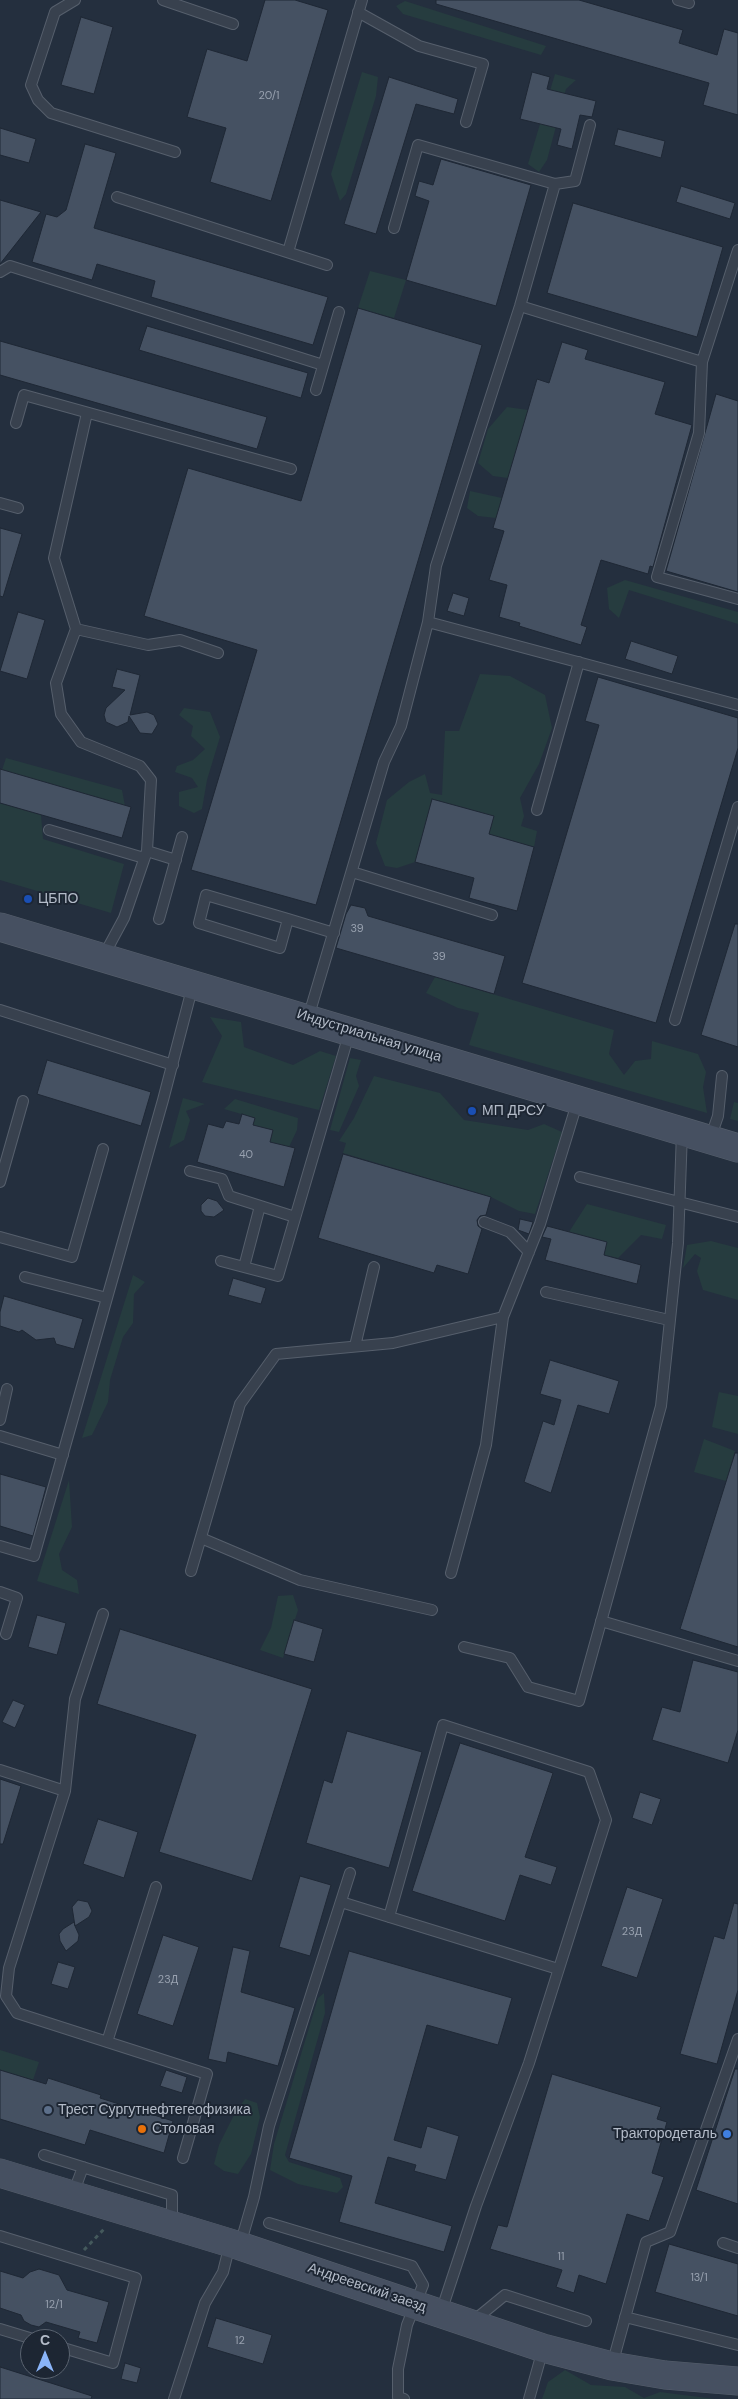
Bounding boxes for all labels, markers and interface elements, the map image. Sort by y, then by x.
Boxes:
house number: 20/1 [258,89,280,103]
place label: ЦБПО [38,891,78,907]
marker: ЦБПО [22,893,34,905]
house number: 39 [350,922,364,936]
house number: 39 [432,950,446,964]
street label: Индустриальная улица [295,1006,443,1066]
place label: МП ДРСУ [482,1103,545,1119]
marker: МП ДРСУ [466,1105,478,1117]
house number: 40 [239,1148,253,1162]
house number: 23Д [622,1925,642,1939]
house number: 23Д [158,1973,178,1987]
place label: Трест Сургутнефтегеофизика [58,2102,251,2118]
marker: Трест Сургутнефтегеофизика [42,2104,54,2116]
place label: Столовая [152,2121,215,2137]
marker: Столовая [136,2123,148,2135]
place label: Трактородеталь [613,2126,717,2142]
marker: Трактородеталь [721,2128,733,2140]
house number: 11 [558,2250,564,2264]
street label: Андреевский заезд [305,2260,429,2316]
house number: 13/1 [690,2271,708,2285]
house number: 12/1 [45,2298,63,2312]
north arrow [20,2329,70,2379]
text: С [40,2331,50,2349]
house number: 12 [235,2334,245,2348]

